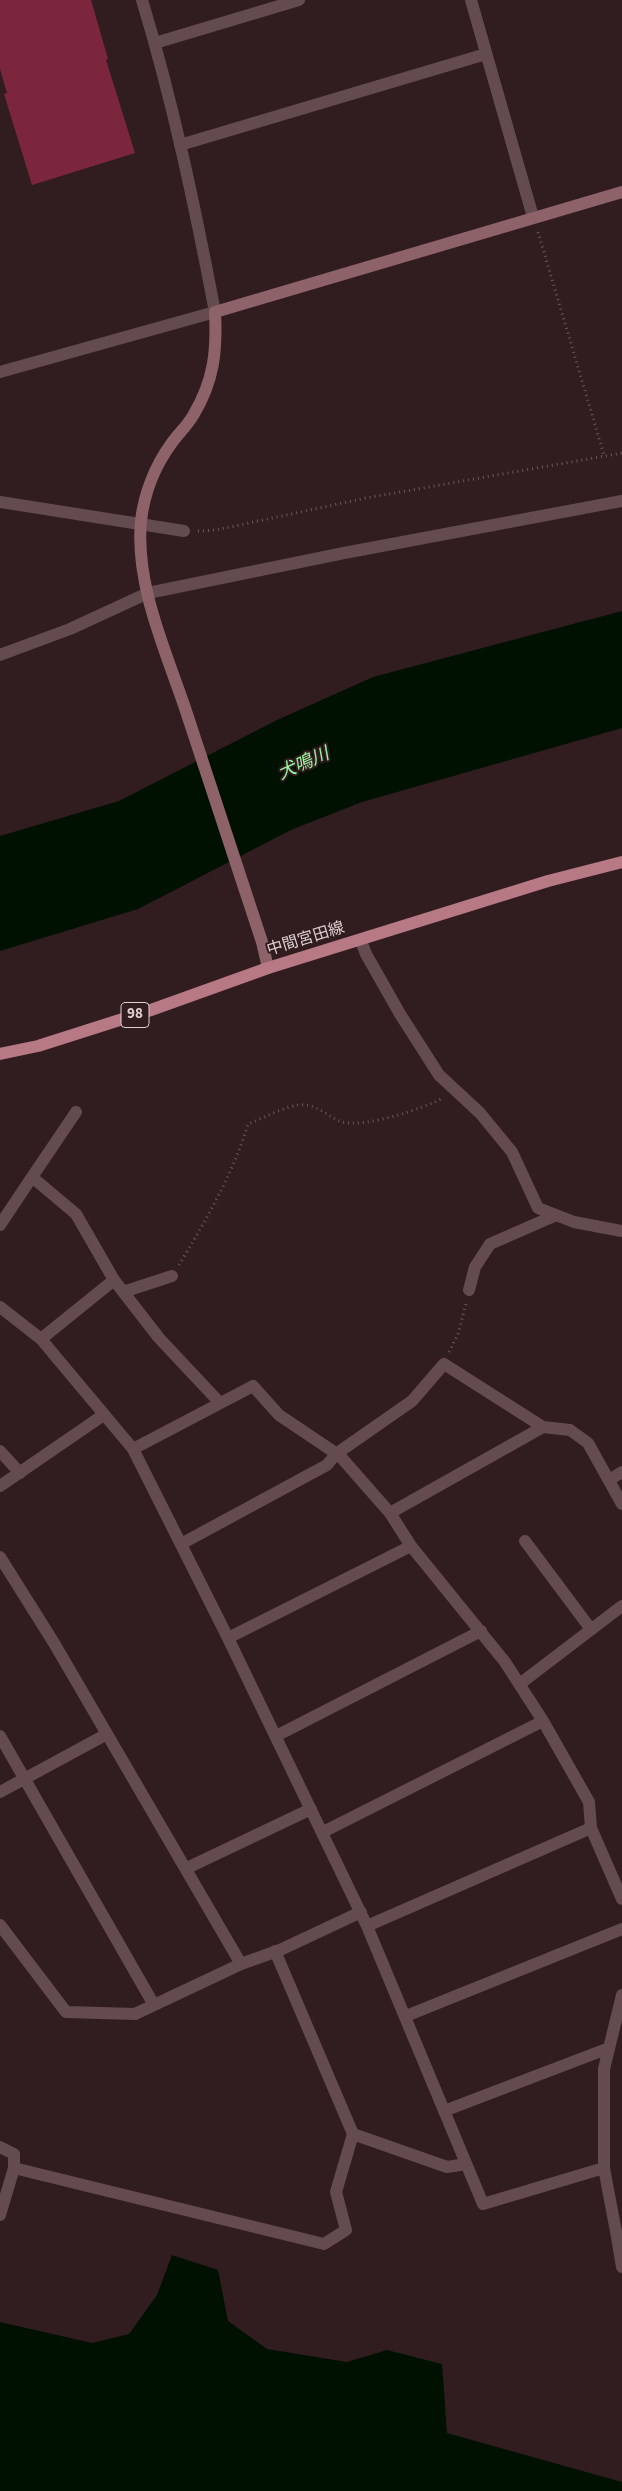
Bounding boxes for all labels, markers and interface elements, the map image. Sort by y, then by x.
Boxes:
water label: 犬鳴川 [275,744,333,786]
street label: 中間宮田線 [265,919,347,961]
road number: 98 [121,1002,149,1028]

